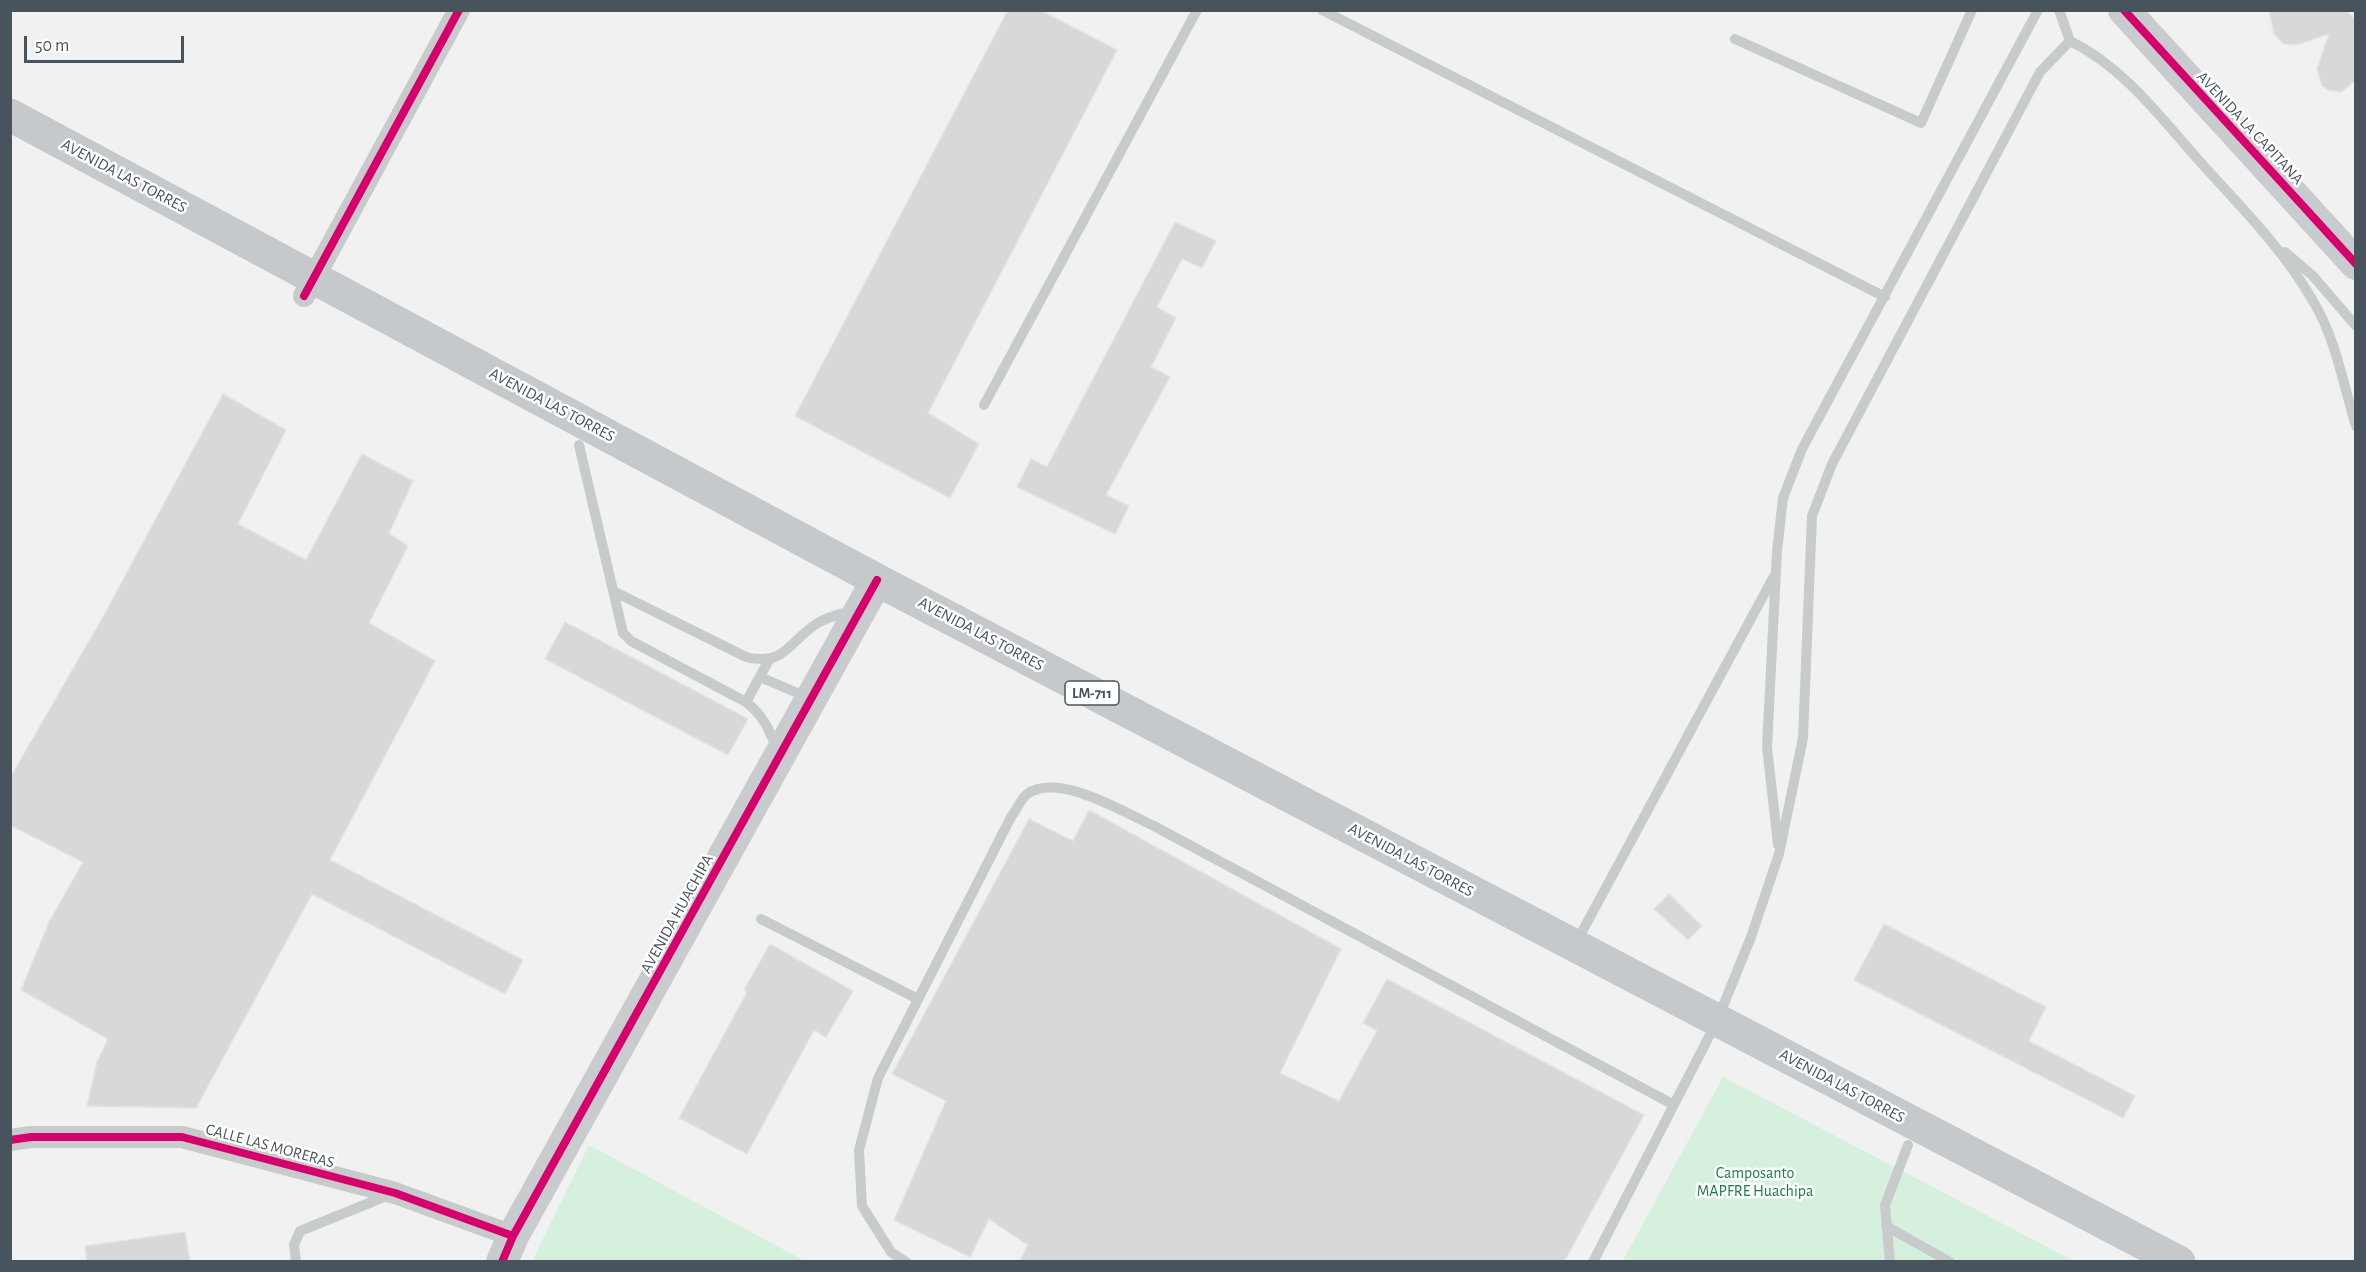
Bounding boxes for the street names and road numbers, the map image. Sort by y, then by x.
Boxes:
street label: AVENIDA LA CAPITANA [2193,67,2307,189]
street label: AVENIDA LAS TORRES [58,135,190,217]
street label: AVENIDA LAS TORRES [486,364,618,446]
street label: AVENIDA LAS TORRES [915,593,1047,675]
road number: LM-711 [1065,681,1119,705]
street label: AVENIDA LAS TORRES [1345,819,1477,901]
street label: AVENIDA HUACHIPA [636,851,718,977]
street label: AVENIDA LAS TORRES [1776,1045,1908,1127]
street label: CALLE LAS MORERAS [204,1120,336,1172]

